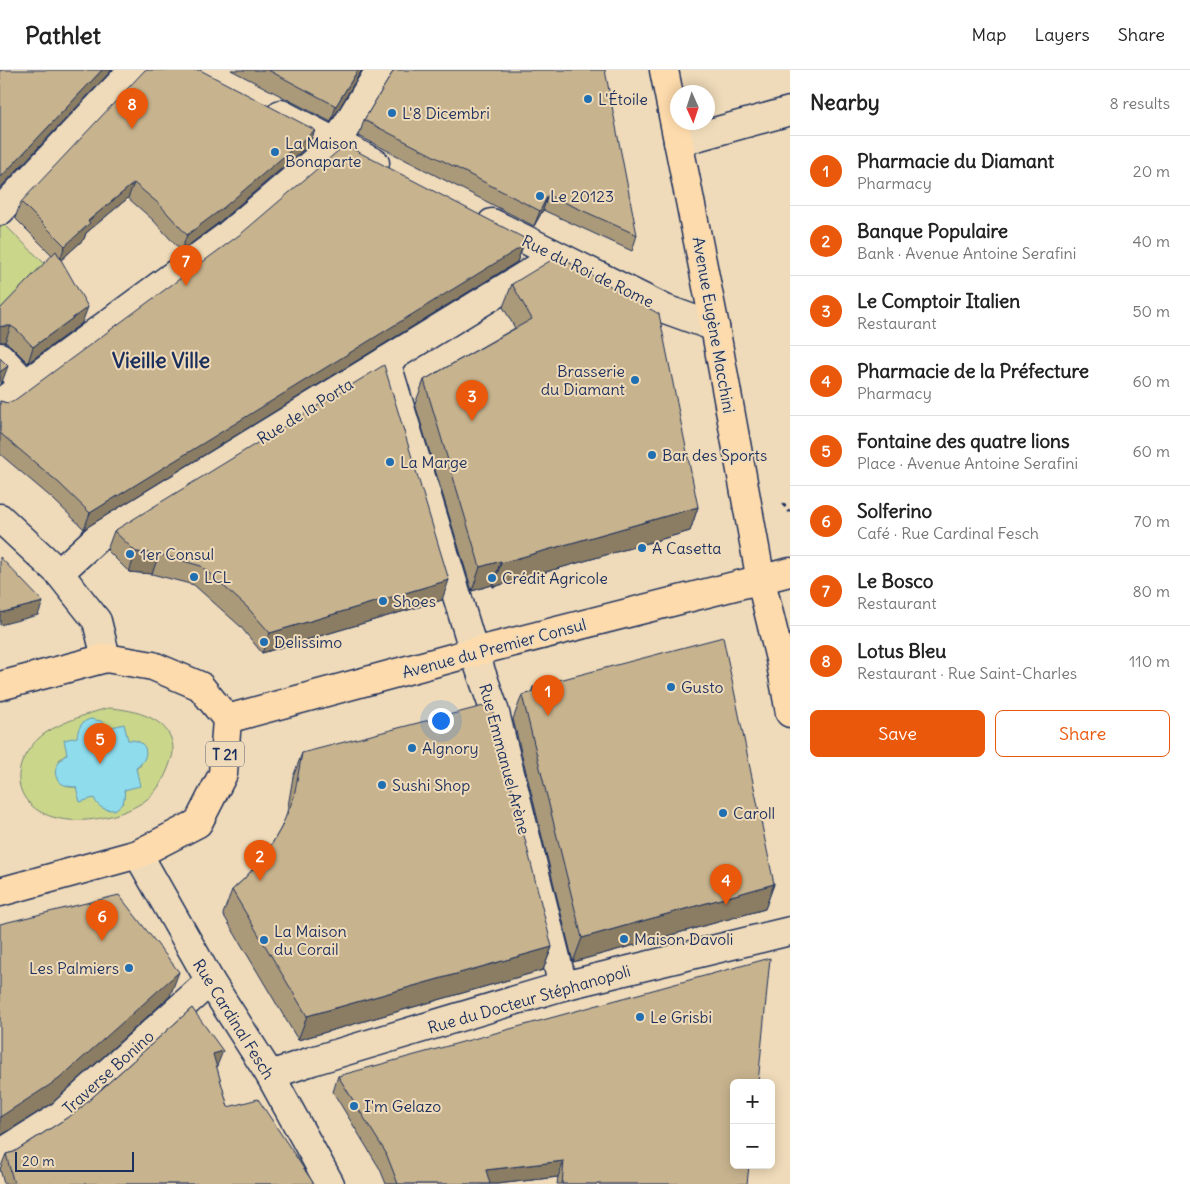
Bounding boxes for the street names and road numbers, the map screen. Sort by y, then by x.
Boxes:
street label: Rue du Roi de Rome [519,230,657,312]
street label: Avenue Eugène Macchini [689,235,739,415]
street label: Rue de la Porta [253,374,357,448]
street label: Avenue du Premier Consul [400,614,588,682]
street label: Rue Emmanuel Arène [475,681,535,837]
road number: T 21 [206,742,244,766]
street label: Rue Cardinal Fesch [189,955,279,1083]
street label: Rue du Docteur Stéphanopoli [425,960,633,1038]
street label: Traverse Bonino [58,1026,158,1118]

